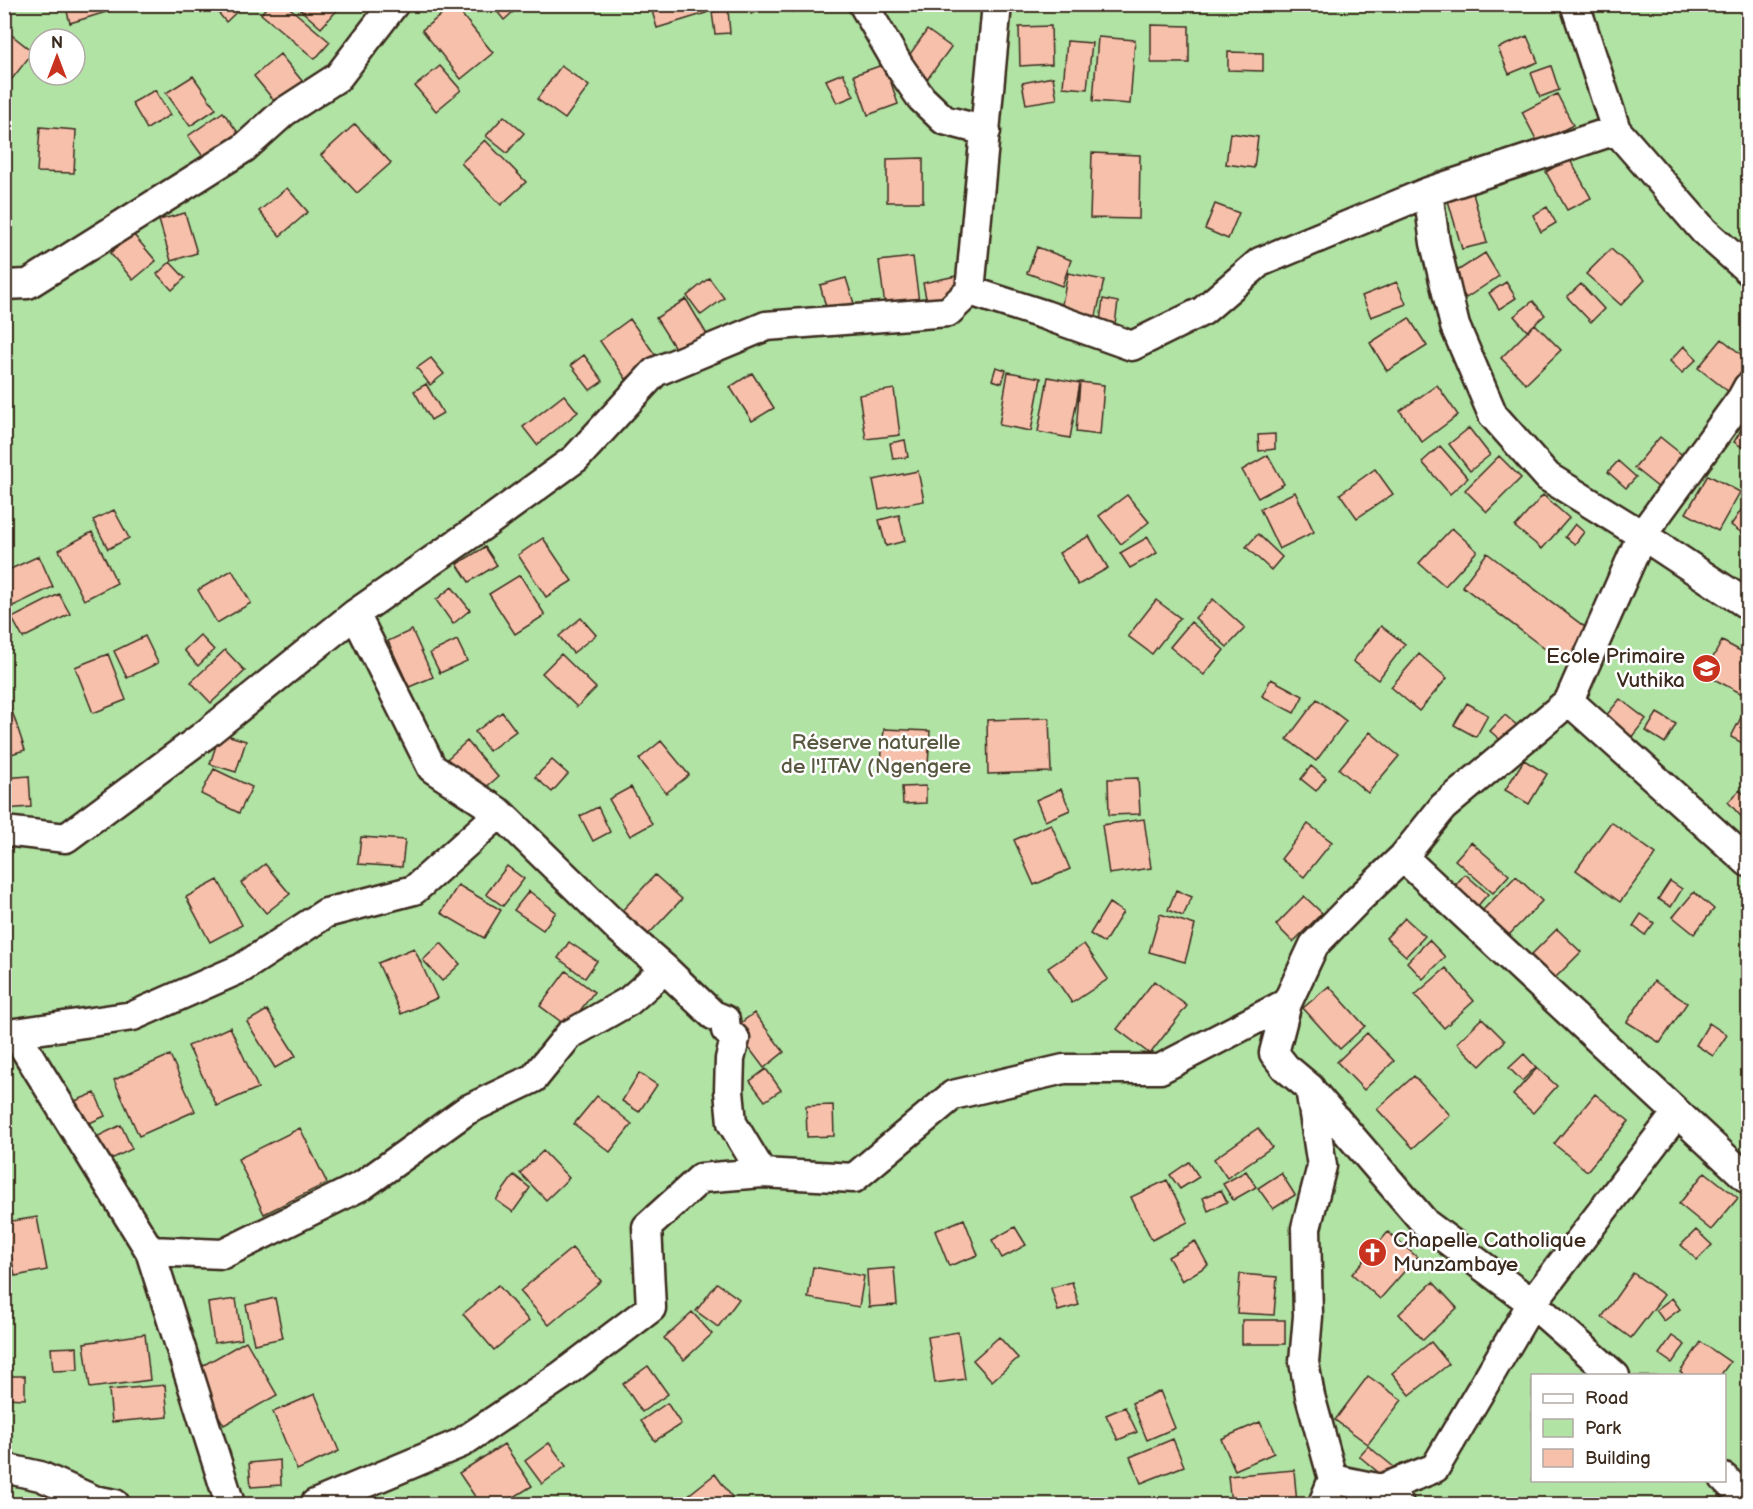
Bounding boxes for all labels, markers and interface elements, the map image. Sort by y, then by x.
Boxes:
north arrow [27,27,87,87]
text: N [51,34,63,53]
place label: Ecole Primaire Vuthika [1546,644,1685,693]
school or university icon: Ecole Primaire Vuthika [1690,652,1722,684]
park label: Réserve naturelle de l'ITAV (Ngengere [781,730,971,779]
place label: Chapelle Catholique Munzambaye [1393,1228,1586,1277]
church icon: Chapelle Catholique Munzambaye [1356,1236,1388,1268]
legend [1531,1374,1726,1482]
text: Road [1585,1388,1629,1409]
text: Park [1585,1418,1621,1439]
text: Building [1585,1448,1651,1469]

